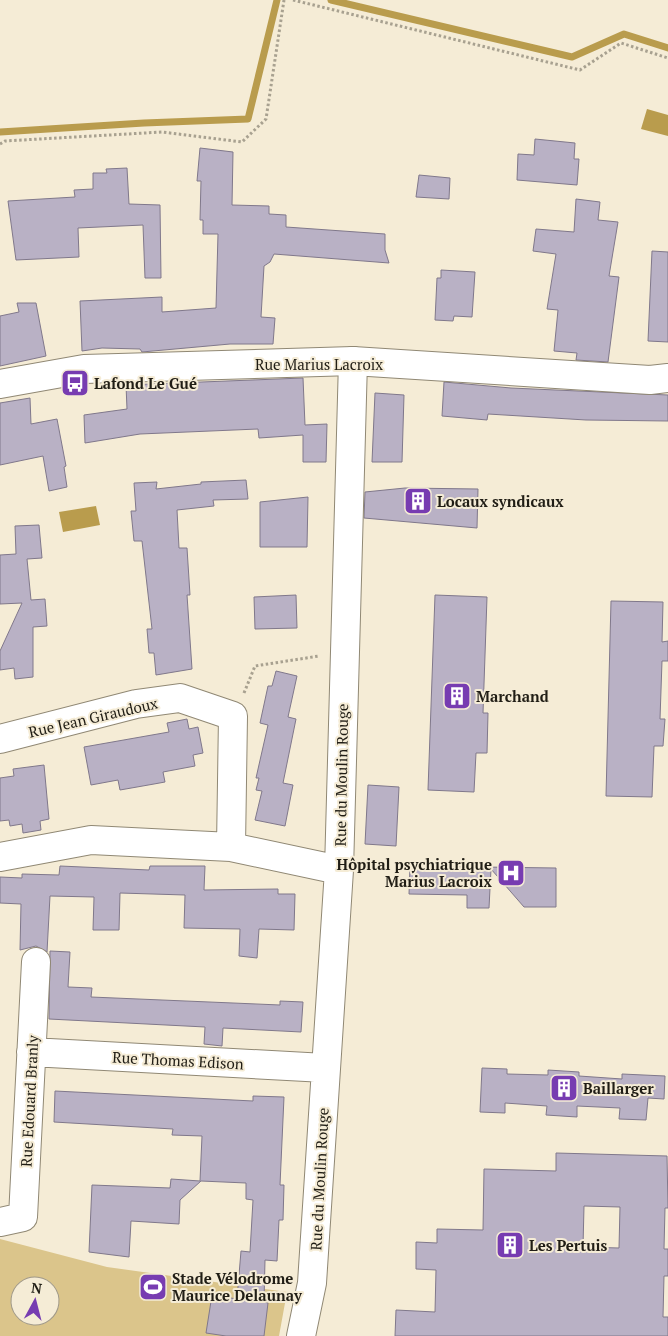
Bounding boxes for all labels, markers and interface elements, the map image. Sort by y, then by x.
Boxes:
street label: Rue Marius Lacroix [255,354,383,374]
bus stop icon: Lafond Le Gué [60,368,90,398]
place label: Lafond Le Gué [94,373,197,393]
building icon: Locaux syndicaux [403,486,433,516]
place label: Locaux syndicaux [437,491,564,511]
building icon: Marchand [442,681,472,711]
place label: Marchand [476,686,549,706]
street label: Rue Jean Giraudoux [26,692,160,742]
street label: Rue du Moulin Rouge [330,703,352,847]
place label: Hôpital psychiatrique Marius Lacroix [337,854,493,891]
hospital icon: Hôpital psychiatrique Marius Lacroix [496,858,526,888]
street label: Rue Edouard Branly [16,1034,42,1168]
street label: Rue Thomas Edison [112,1047,244,1073]
building icon: Baillarger [549,1073,579,1103]
place label: Baillarger [583,1078,654,1098]
street label: Rue du Moulin Rouge [305,1107,333,1251]
building icon: Les Pertuis [495,1230,525,1260]
place label: Les Pertuis [529,1235,608,1255]
place label: Stade Vélodrome Maurice Delaunay [172,1268,303,1305]
sports icon: Stade Vélodrome Maurice Delaunay [138,1272,168,1302]
north arrow [10,1276,60,1326]
text: N [30,1278,43,1298]

